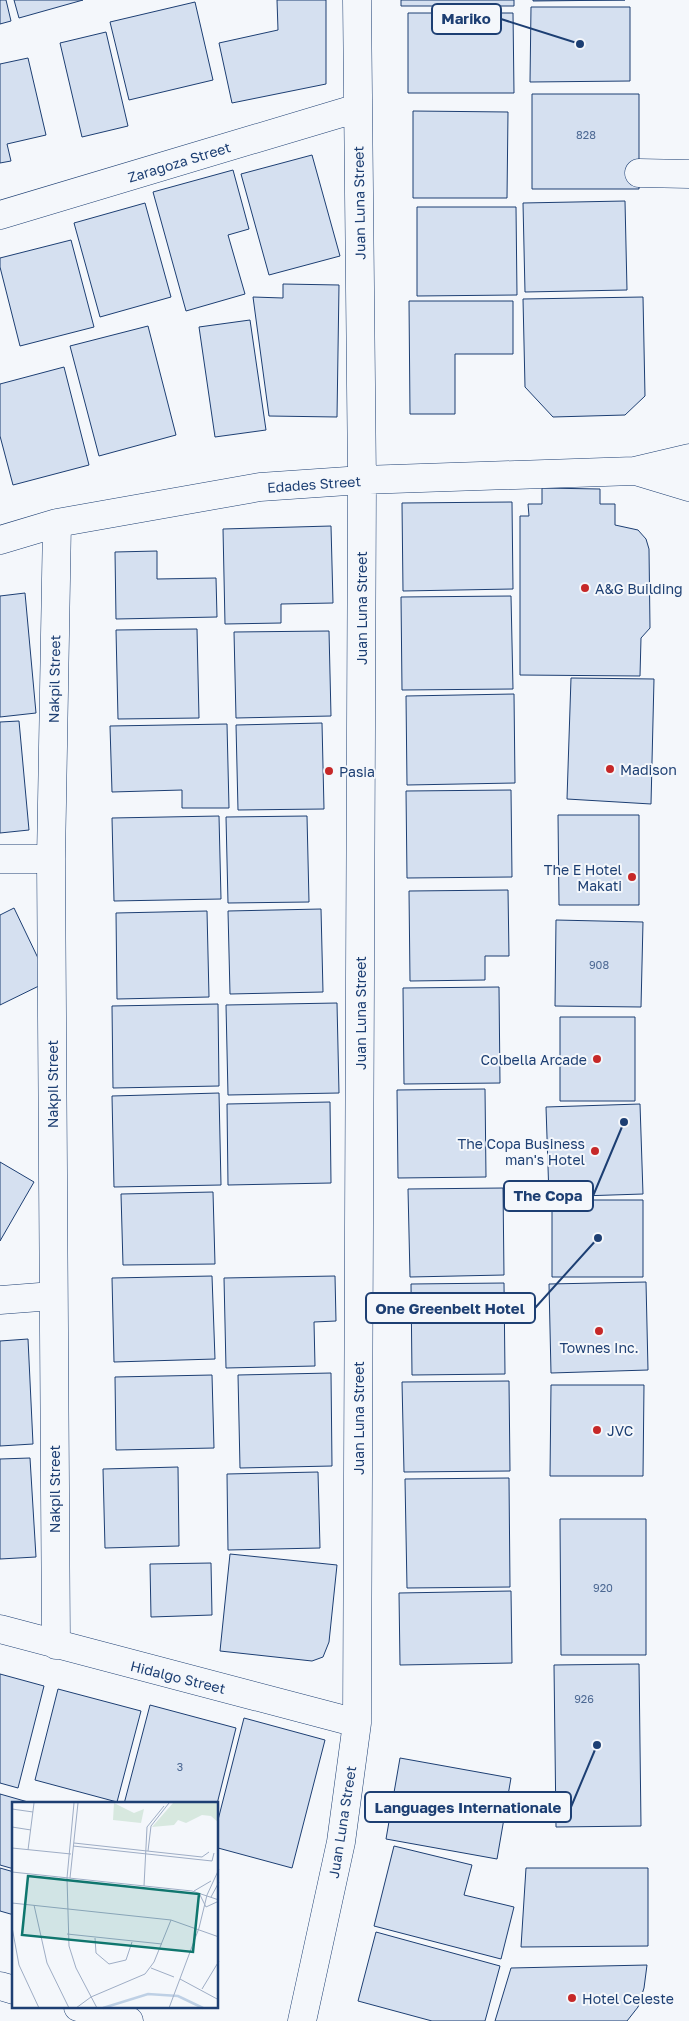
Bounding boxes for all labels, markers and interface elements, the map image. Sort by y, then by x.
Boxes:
callout: Mariko [432,4,501,34]
text: Mariko [441,9,491,27]
house number: 828 [576,128,596,141]
street label: Zaragoza Street [126,138,232,186]
street label: Juan Luna Street [350,146,368,260]
street label: Edades Street [267,472,361,496]
street label: Juan Luna Street [353,551,370,665]
place label: A&G Building [595,580,683,597]
marker: A&G Building [579,582,591,594]
street label: Nakpil Street [45,635,63,723]
place label: Madison [620,761,677,778]
place label: Pasia [339,763,375,780]
marker: Madison [604,763,616,775]
marker: Pasia [323,765,335,777]
place label: The E Hotel Makati [544,861,622,894]
marker: The E Hotel Makati [626,871,638,883]
street label: Juan Luna Street [352,956,369,1070]
house number: 908 [589,958,609,971]
street label: Nakpil Street [44,1040,61,1128]
place label: Colbella Arcade [481,1051,587,1068]
marker: Colbella Arcade [591,1053,603,1065]
place label: The Copa Business man's Hotel [458,1135,585,1168]
marker: The Copa Business man's Hotel [589,1145,601,1157]
callout: The Copa [504,1181,593,1211]
text: The Copa [513,1186,583,1204]
callout: One Greenbelt Hotel [366,1293,535,1323]
text: One Greenbelt Hotel [375,1299,525,1317]
marker: Townes Inc. [593,1325,605,1337]
place label: Townes Inc. [559,1339,639,1356]
street label: Juan Luna Street [350,1361,367,1475]
place label: JVC [607,1422,633,1439]
marker: JVC [591,1424,603,1436]
street label: Nakpil Street [46,1445,63,1533]
house number: 920 [593,1581,613,1594]
street label: Hidalgo Street [129,1657,227,1697]
house number: 926 [574,1692,594,1705]
house number: 3 [177,1760,183,1773]
street label: Juan Luna Street [325,1764,359,1880]
callout: Languages Internationale [365,1792,571,1822]
text: Languages Internationale [375,1798,562,1816]
inset map [12,1802,219,2008]
place label: Hotel Celeste [582,1990,674,2007]
marker: Hotel Celeste [566,1992,578,2004]

